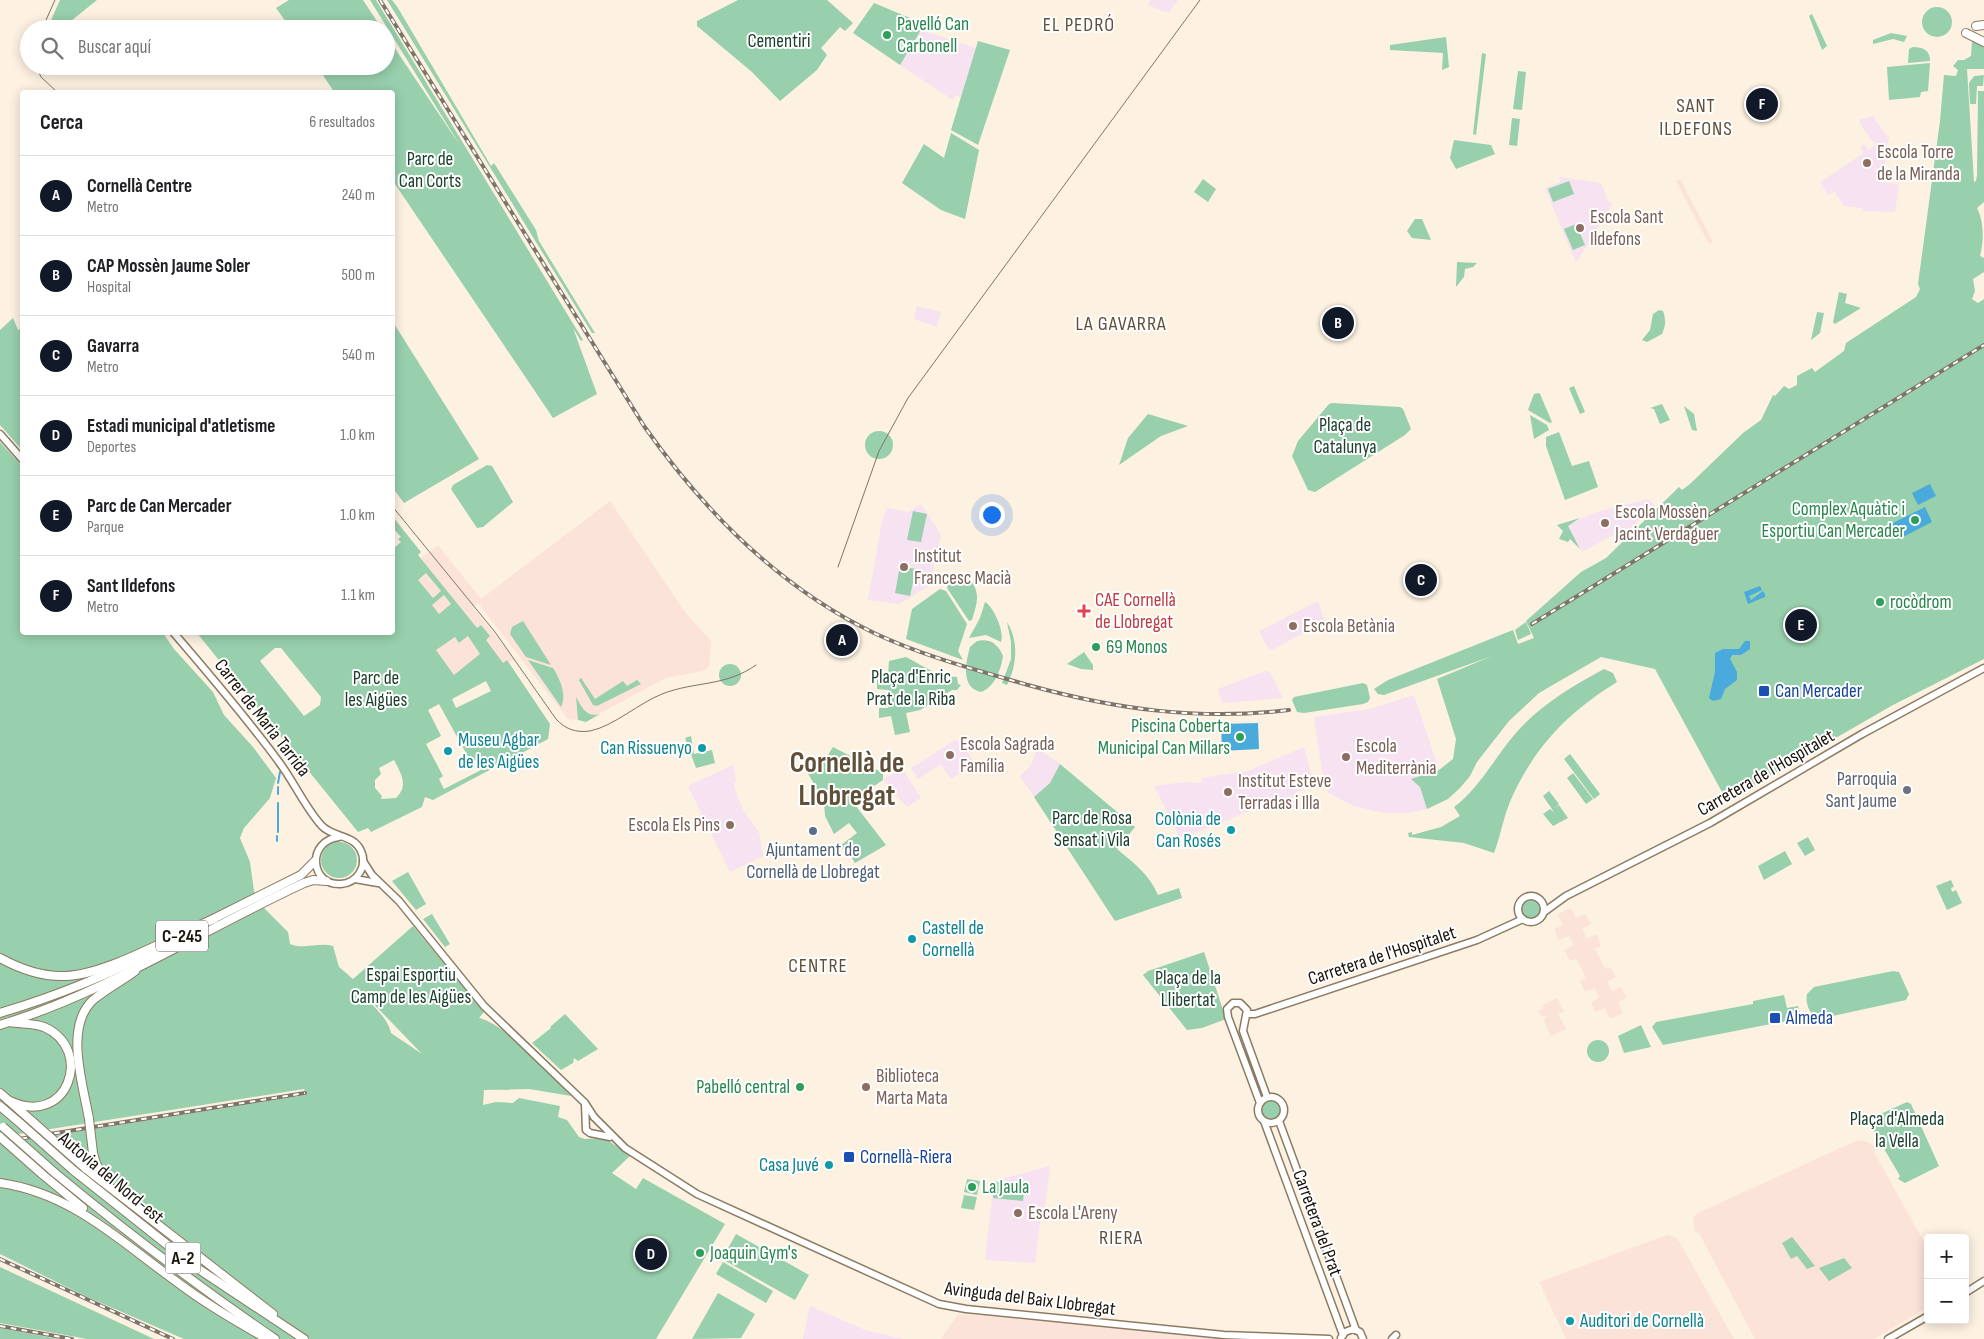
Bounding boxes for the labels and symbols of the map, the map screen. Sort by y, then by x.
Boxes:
place label: Pavelló Can Carbonell [897,13,969,58]
district label: EL PEDRÓ [1043,13,1115,37]
marker: Pavelló Can Carbonell [881,29,893,41]
park label: Cementiri [747,30,811,53]
pin: F [1746,85,1778,123]
district label: SANT ILDEFONS [1659,94,1733,141]
place label: Escola Torre de la Miranda [1877,141,1960,186]
park label: Parc de Can Corts [399,148,461,193]
marker: Escola Torre de la Miranda [1861,157,1873,169]
place label: Escola Sant Ildefons [1590,206,1664,251]
marker: Escola Sant Ildefons [1574,222,1586,234]
pin: B [1322,304,1354,342]
district label: LA GAVARRA [1075,312,1167,336]
park label: Plaça de Catalunya [1313,414,1377,459]
place label: Complex Aquàtic i Esportiu Can Mercader [1762,498,1906,543]
place label: Escola Mossèn Jacint Verdaguer [1614,501,1720,546]
your location [979,502,1005,528]
marker: Complex Aquàtic i Esportiu Can Mercader [1909,514,1921,526]
marker: Escola Mossèn Jacint Verdaguer [1599,517,1611,529]
place label: Institut Francesc Macià [914,545,1011,590]
marker: Institut Francesc Macià [898,561,910,573]
pin: C [1405,561,1437,599]
place label: CAE Cornellà de Llobregat [1095,589,1176,634]
place label: rocòdrom [1890,591,1952,614]
marker: rocòdrom [1874,596,1886,608]
marker: CAE Cornellà de Llobregat [1077,604,1091,618]
pin: E [1785,606,1817,644]
place label: Escola Betània [1303,615,1395,638]
marker: Escola Betània [1287,620,1299,632]
pin: A [826,621,858,659]
place label: 69 Monos [1106,636,1168,659]
marker: 69 Monos [1090,641,1102,653]
street label: Carrer de Maria Tarrida [209,655,315,781]
park label: Plaça d'Enric Prat de la Riba [866,666,956,711]
park label: Parc de les Aigües [345,667,408,712]
place label: Can Mercader [1775,680,1863,703]
marker: Can Mercader [1757,684,1771,698]
place label: Piscina Coberta Municipal Can Millars [1098,715,1230,760]
street label: Carretera de l'Hospitalet [1694,724,1839,821]
place label: Museu Agbar de les Aigües [458,729,540,774]
marker: Piscina Coberta Municipal Can Millars [1234,731,1246,743]
place label: Escola Sagrada Família [960,733,1055,778]
place label: Escola Mediterrània [1356,735,1437,780]
place label: Can Rissuenyo [600,737,692,760]
marker: Can Rissuenyo [696,742,708,754]
marker: Museu Agbar de les Aigües [442,745,454,757]
district label: Cornellà de Llobregat [790,746,904,814]
marker: Escola Sagrada Família [944,749,956,761]
marker: Escola Mediterrània [1340,751,1352,763]
place label: Parroquia Sant Jaume [1825,768,1897,813]
place label: Institut Esteve Terradas i Illa [1238,770,1331,815]
marker: Parroquia Sant Jaume [1901,784,1913,796]
marker: Institut Esteve Terradas i Illa [1222,786,1234,798]
park label: Parc de Rosa Sensat i Vila [1052,807,1132,852]
place label: Colònia de Can Rosés [1155,808,1221,853]
place label: Escola Els Pins [628,814,720,837]
marker: Escola Els Pins [724,819,736,831]
marker: Colònia de Can Rosés [1225,824,1237,836]
marker: Ajuntament de Cornellà de Llobregat [807,825,819,837]
place label: Ajuntament de Cornellà de Llobregat [746,839,880,884]
place label: Castell de Cornellà [922,917,984,962]
road number: C-245 [156,920,208,951]
street label: Carretera de l'Hospitalet [1305,921,1459,991]
marker: Castell de Cornellà [906,933,918,945]
district label: CENTRE [788,954,848,978]
park label: Espai Esportiu Camp de les Aigües [351,964,471,1009]
park label: Plaça de la Llibertat [1155,967,1221,1012]
place label: Almeda [1785,1007,1833,1030]
marker: Almeda [1768,1011,1782,1025]
place label: Biblioteca Marta Mata [876,1065,948,1110]
place label: Pabelló central [696,1076,790,1099]
marker: Pabelló central [794,1081,806,1093]
marker: Biblioteca Marta Mata [860,1081,872,1093]
park label: Plaça d'Almeda la Vella [1850,1108,1944,1153]
street label: Autovia del Nord-est [53,1127,169,1229]
place label: Cornellà-Riera [860,1146,952,1169]
marker: Cornellà-Riera [842,1150,856,1164]
place label: Casa Juvé [759,1154,819,1177]
marker: Casa Juvé [823,1159,835,1171]
street label: Carretera del Prat [1287,1167,1347,1280]
place label: La Jaula [982,1176,1029,1199]
marker: La Jaula [966,1181,978,1193]
place label: Escola L'Areny [1028,1202,1118,1225]
marker: Escola L'Areny [1012,1207,1024,1219]
district label: RIERA [1099,1226,1143,1250]
pin: D [635,1235,667,1273]
road number: A-2 [166,1242,200,1274]
place label: Joaquin Gym's [709,1242,798,1265]
marker: Joaquin Gym's [694,1247,706,1259]
street label: Avinguda del Baix Llobregat [942,1277,1117,1321]
place label: Auditori de Cornellà [1579,1310,1704,1333]
marker: Auditori de Cornellà [1564,1315,1576,1327]

